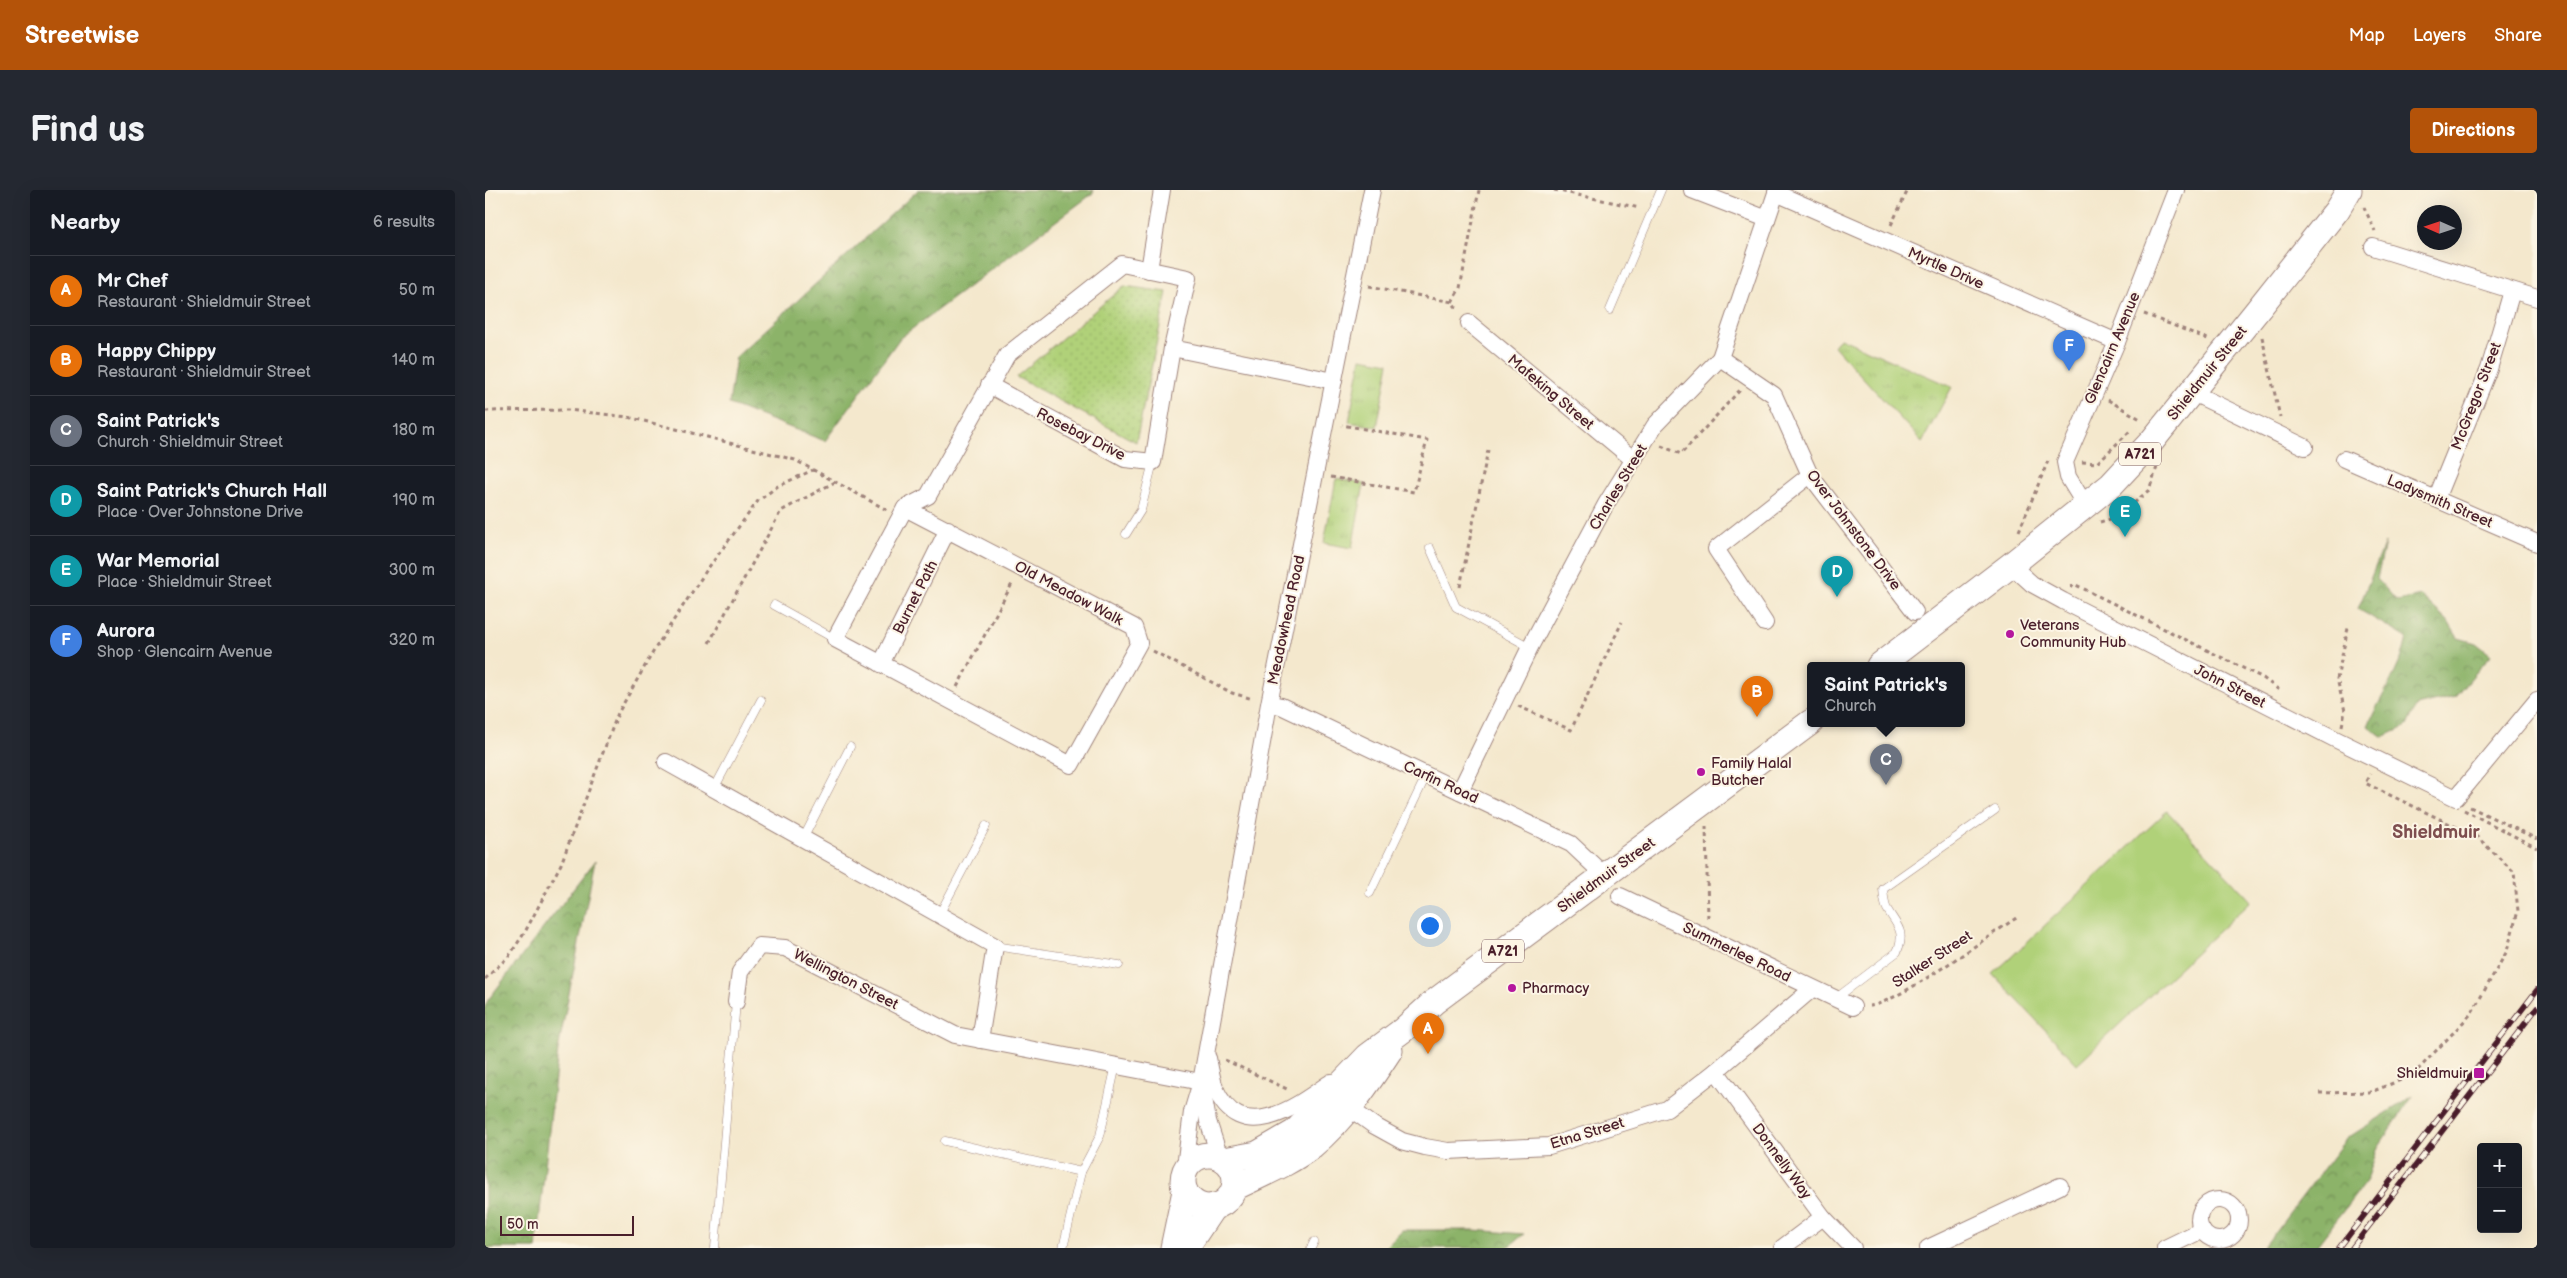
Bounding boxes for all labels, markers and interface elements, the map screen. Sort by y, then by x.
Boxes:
text: Streetwise [25,21,139,50]
text: Map [2349,25,2385,46]
text: Layers [2413,25,2466,46]
text: Share [2494,25,2542,46]
button: Directions [2410,108,2537,153]
text: Find us [30,109,145,152]
north arrow [2417,205,2462,250]
text: Nearby [50,210,120,235]
text: 6 results [373,213,435,232]
street label: Myrtle Drive [1905,243,1987,294]
text: Mr Chef [97,270,168,293]
text: A [61,281,71,300]
text: 50 m [399,281,435,300]
street label: Glencairn Avenue [2080,289,2145,407]
text: Restaurant · Shieldmuir Street [97,293,311,312]
street label: Shieldmuir Street [2163,322,2252,424]
pin: F [2053,330,2085,371]
street label: McGregor Street [2447,339,2506,453]
text: Happy Chippy [97,340,216,363]
text: B [60,351,72,370]
text: 140 m [392,351,435,370]
street label: Mafeking Street [1503,351,1598,434]
text: Restaurant · Shieldmuir Street [97,363,311,382]
street label: Rosebay Drive [1033,404,1129,465]
text: Saint Patrick's [97,410,220,433]
text: C [60,421,72,440]
text: 180 m [393,421,435,440]
text: Church · Shieldmuir Street [97,433,283,452]
street label: Charles Street [1585,440,1652,534]
road number: A721 [2119,442,2161,466]
street label: Over Johnstone Drive [1803,466,1905,594]
street label: Ladysmith Street [2384,471,2496,532]
text: Saint Patrick's Church Hall [97,480,327,503]
text: D [60,491,72,510]
text: 190 m [393,491,435,510]
pin: E [2109,496,2141,537]
text: Place · Over Johnstone Drive [97,503,303,522]
text: War Memorial [97,550,219,573]
street label: Meadowhead Road [1263,554,1310,687]
pin: D [1821,556,1853,597]
street label: Burnet Path [889,557,942,637]
street label: Old Meadow Walk [1011,557,1127,630]
text: E [61,561,71,580]
text: 300 m [389,561,435,580]
text: Place · Shieldmuir Street [97,573,272,592]
place label: Veterans Community Hub [2020,616,2127,652]
text: Aurora [97,620,155,643]
marker: Veterans Community Hub [2004,628,2016,640]
text: F [61,631,71,650]
text: 320 m [389,631,435,650]
text: Shop · Glencairn Avenue [97,643,272,662]
street label: John Street [2191,660,2269,713]
popup [1807,662,1965,727]
text: Saint Patrick's [1825,674,1947,697]
pin: B [1741,676,1773,717]
text: Church [1825,697,1876,716]
pin: C [1870,744,1902,785]
place label: Family Halal Butcher [1711,754,1792,790]
street label: Carfin Road [1400,757,1481,808]
marker: Family Halal Butcher [1695,766,1707,778]
district label: Shieldmuir [2392,822,2481,843]
street label: Shieldmuir Street [1554,833,1659,917]
your location [1417,913,1443,939]
street label: Summerlee Road [1680,918,1794,987]
street label: Stalker Street [1889,926,1976,992]
road number: A721 [1482,939,1524,962]
street label: Wellington Street [790,945,902,1014]
place label: Pharmacy [1522,979,1589,998]
marker: Pharmacy [1506,982,1518,994]
pin: A [1412,1013,1444,1054]
place label: Shieldmuir [2397,1064,2469,1083]
marker: Shieldmuir [2472,1066,2486,1080]
street label: Etna Street [1548,1113,1627,1154]
street label: Donnelly Way [1748,1120,1816,1203]
map controls [2477,1143,2522,1233]
button: + [2477,1143,2522,1188]
button: − [2477,1188,2522,1233]
scale bar [500,1213,634,1236]
text: 50 m [507,1216,539,1233]

